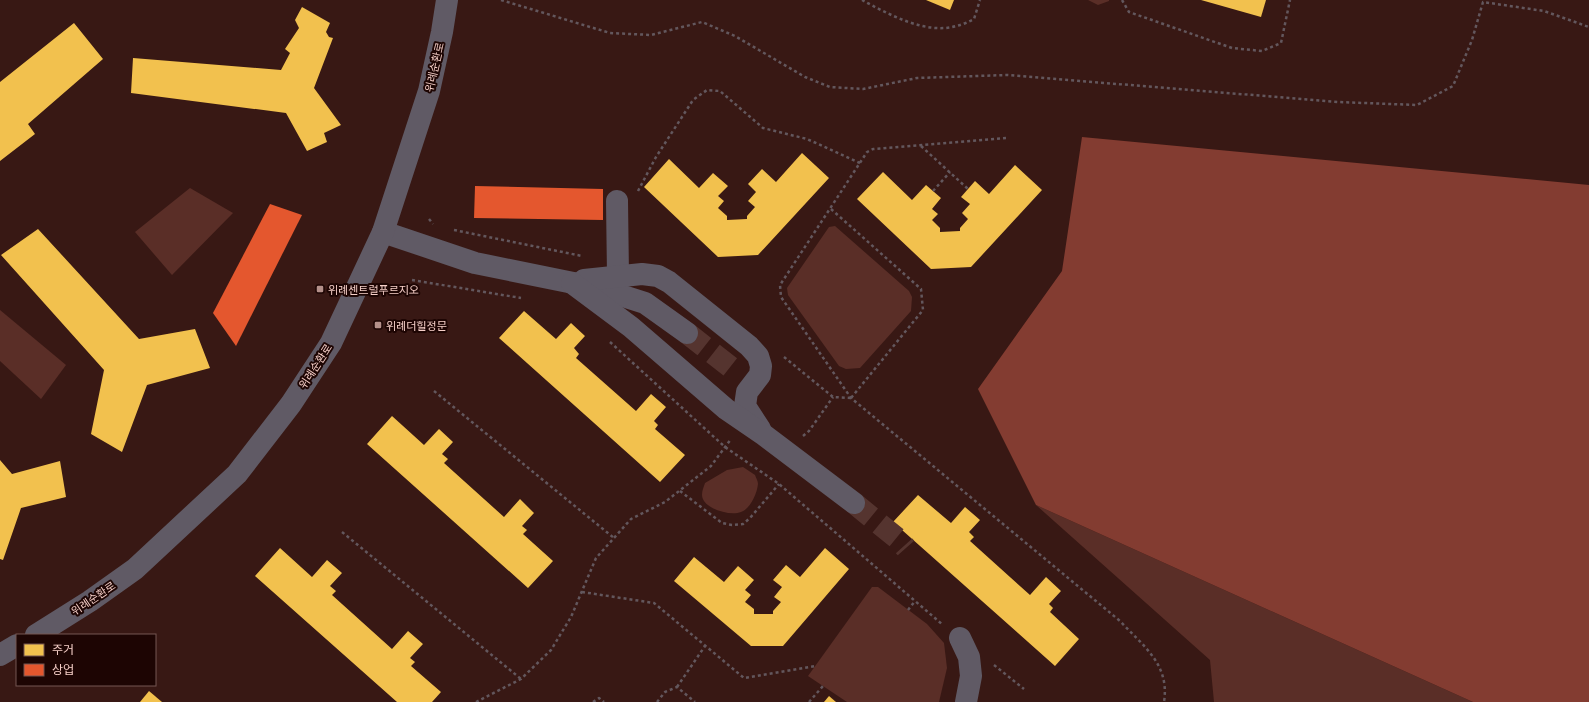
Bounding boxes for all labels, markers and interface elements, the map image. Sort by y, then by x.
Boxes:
street label: 위례순환로 [422,41,446,93]
place label: 위례센트럴푸르지오 [328,283,419,296]
marker: 위례센트럴푸르지오 [315,284,325,294]
place label: 위례더힐정문 [386,319,447,332]
marker: 위례더힐정문 [373,320,383,330]
street label: 위례순환로 [296,341,334,391]
street label: 위례순환로 [68,578,118,618]
legend [16,634,156,686]
text: 주거 [52,642,74,656]
text: 상업 [52,662,74,676]

